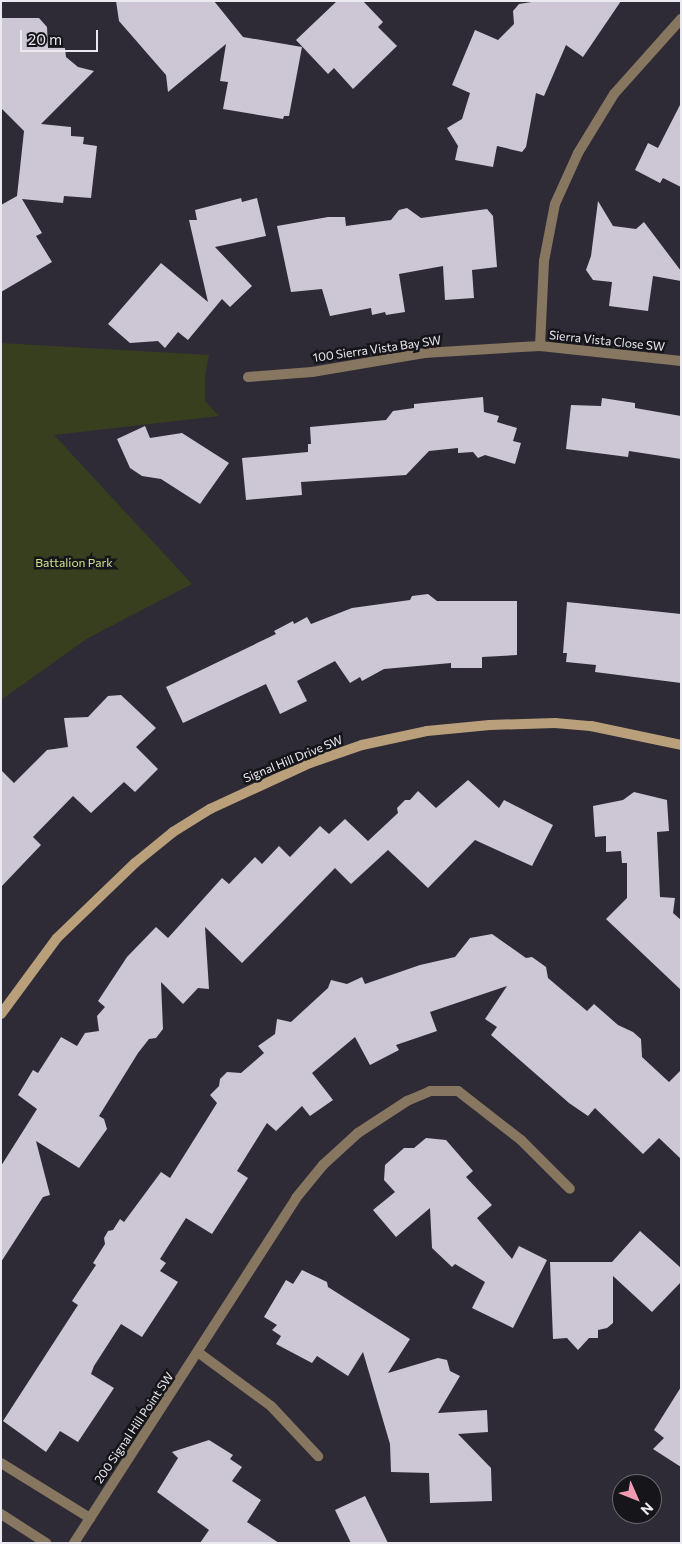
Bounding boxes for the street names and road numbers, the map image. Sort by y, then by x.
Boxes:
street label: Sierra Vista Close SW [548,328,666,354]
street label: 100 Sierra Vista Bay SW [312,333,442,365]
street label: Signal Hill Drive SW [241,732,345,786]
street label: 200 Signal Hill Point SW [91,1370,177,1486]

